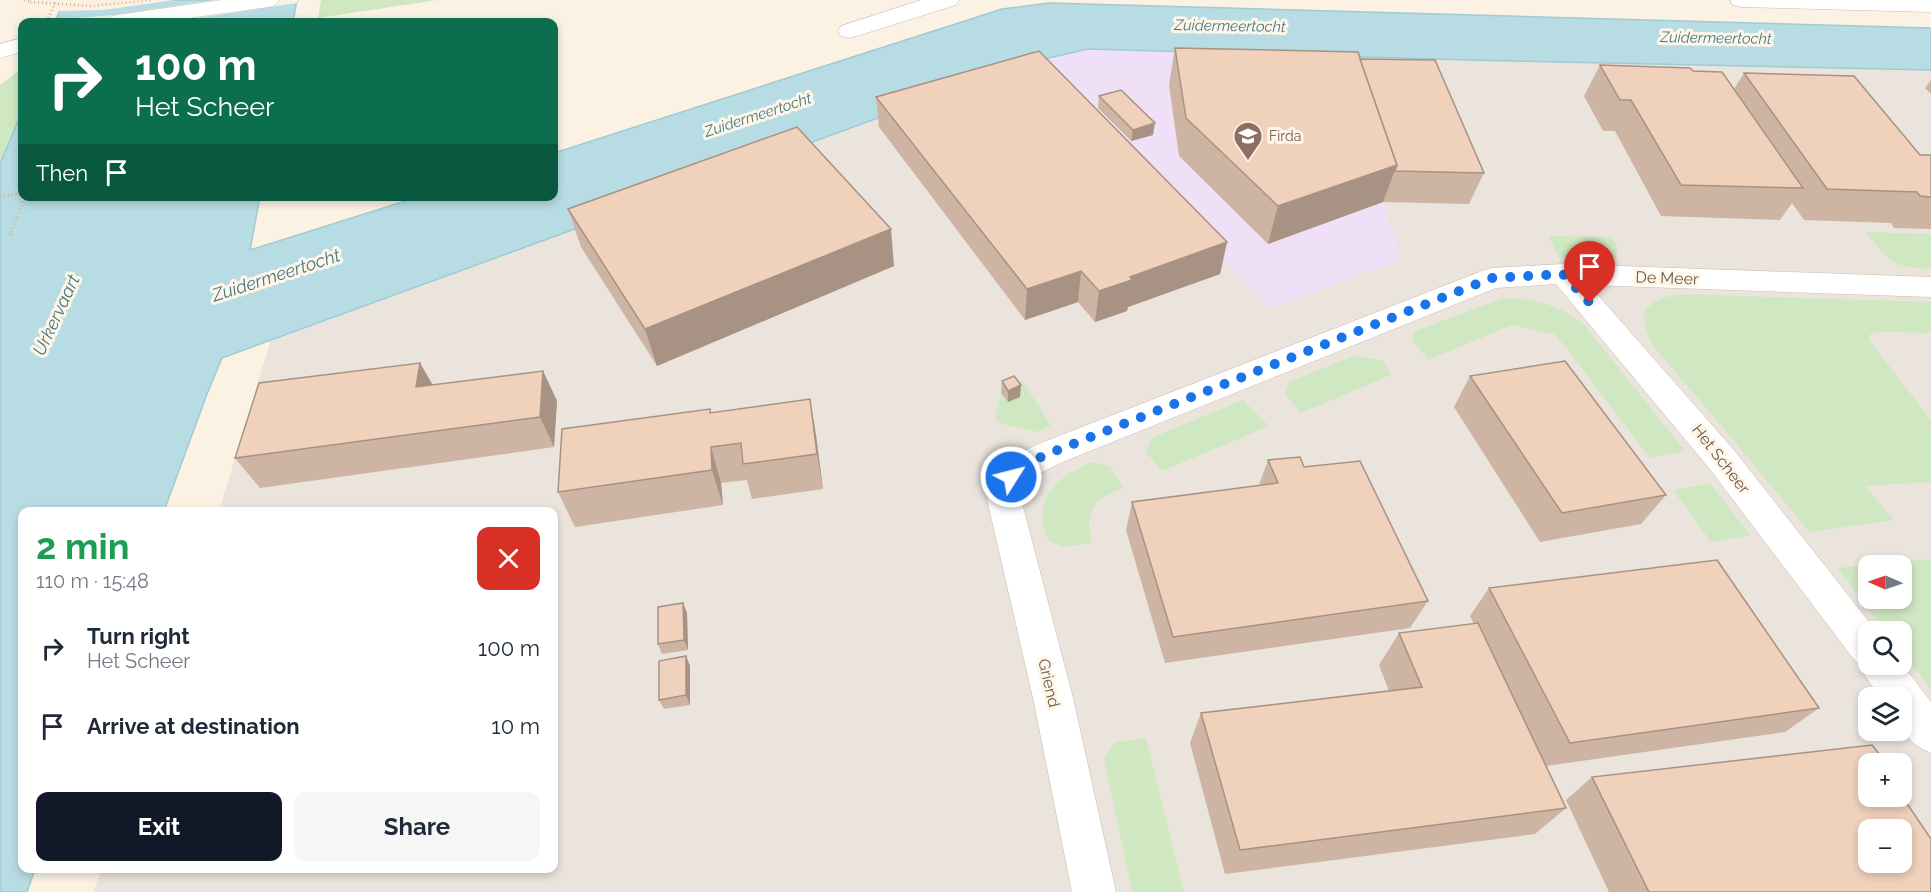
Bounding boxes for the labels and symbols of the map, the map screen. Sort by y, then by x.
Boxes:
water label: Zuidermeertocht [1173,16,1286,36]
water label: Zuidermeertocht [1659,28,1772,48]
water label: Zuidermeertocht [701,89,814,141]
school or university icon: Firda [1232,120,1264,162]
place label: Firda [1269,128,1301,144]
pin [1564,241,1615,303]
water label: Zuidermeertocht [208,244,343,306]
street label: De Meer [1635,267,1699,289]
water label: Urkervaart [28,271,84,359]
street label: Het Scheer [1688,421,1754,498]
position arrow [979,445,1043,509]
north arrow [1858,555,1912,609]
street label: Griend [1034,657,1064,709]

